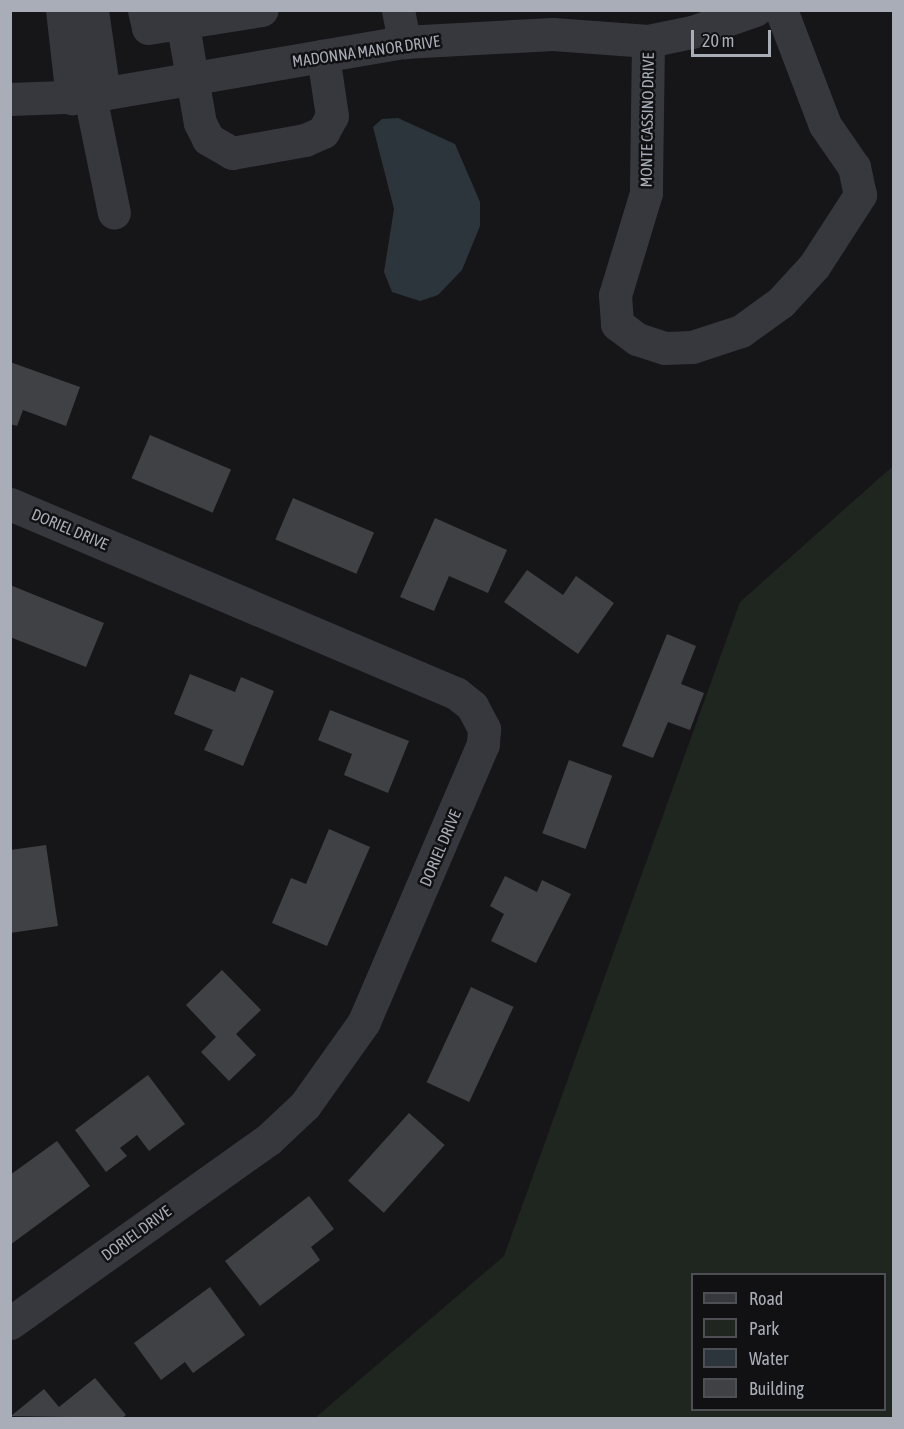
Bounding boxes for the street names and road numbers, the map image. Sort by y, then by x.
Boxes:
street label: MADONNA MANOR DRIVE [291,31,441,71]
street label: MONTE CASSINO DRIVE [636,52,658,188]
street label: DORIEL DRIVE [29,504,111,554]
street label: DORIEL DRIVE [415,807,465,889]
street label: DORIEL DRIVE [97,1201,175,1265]

